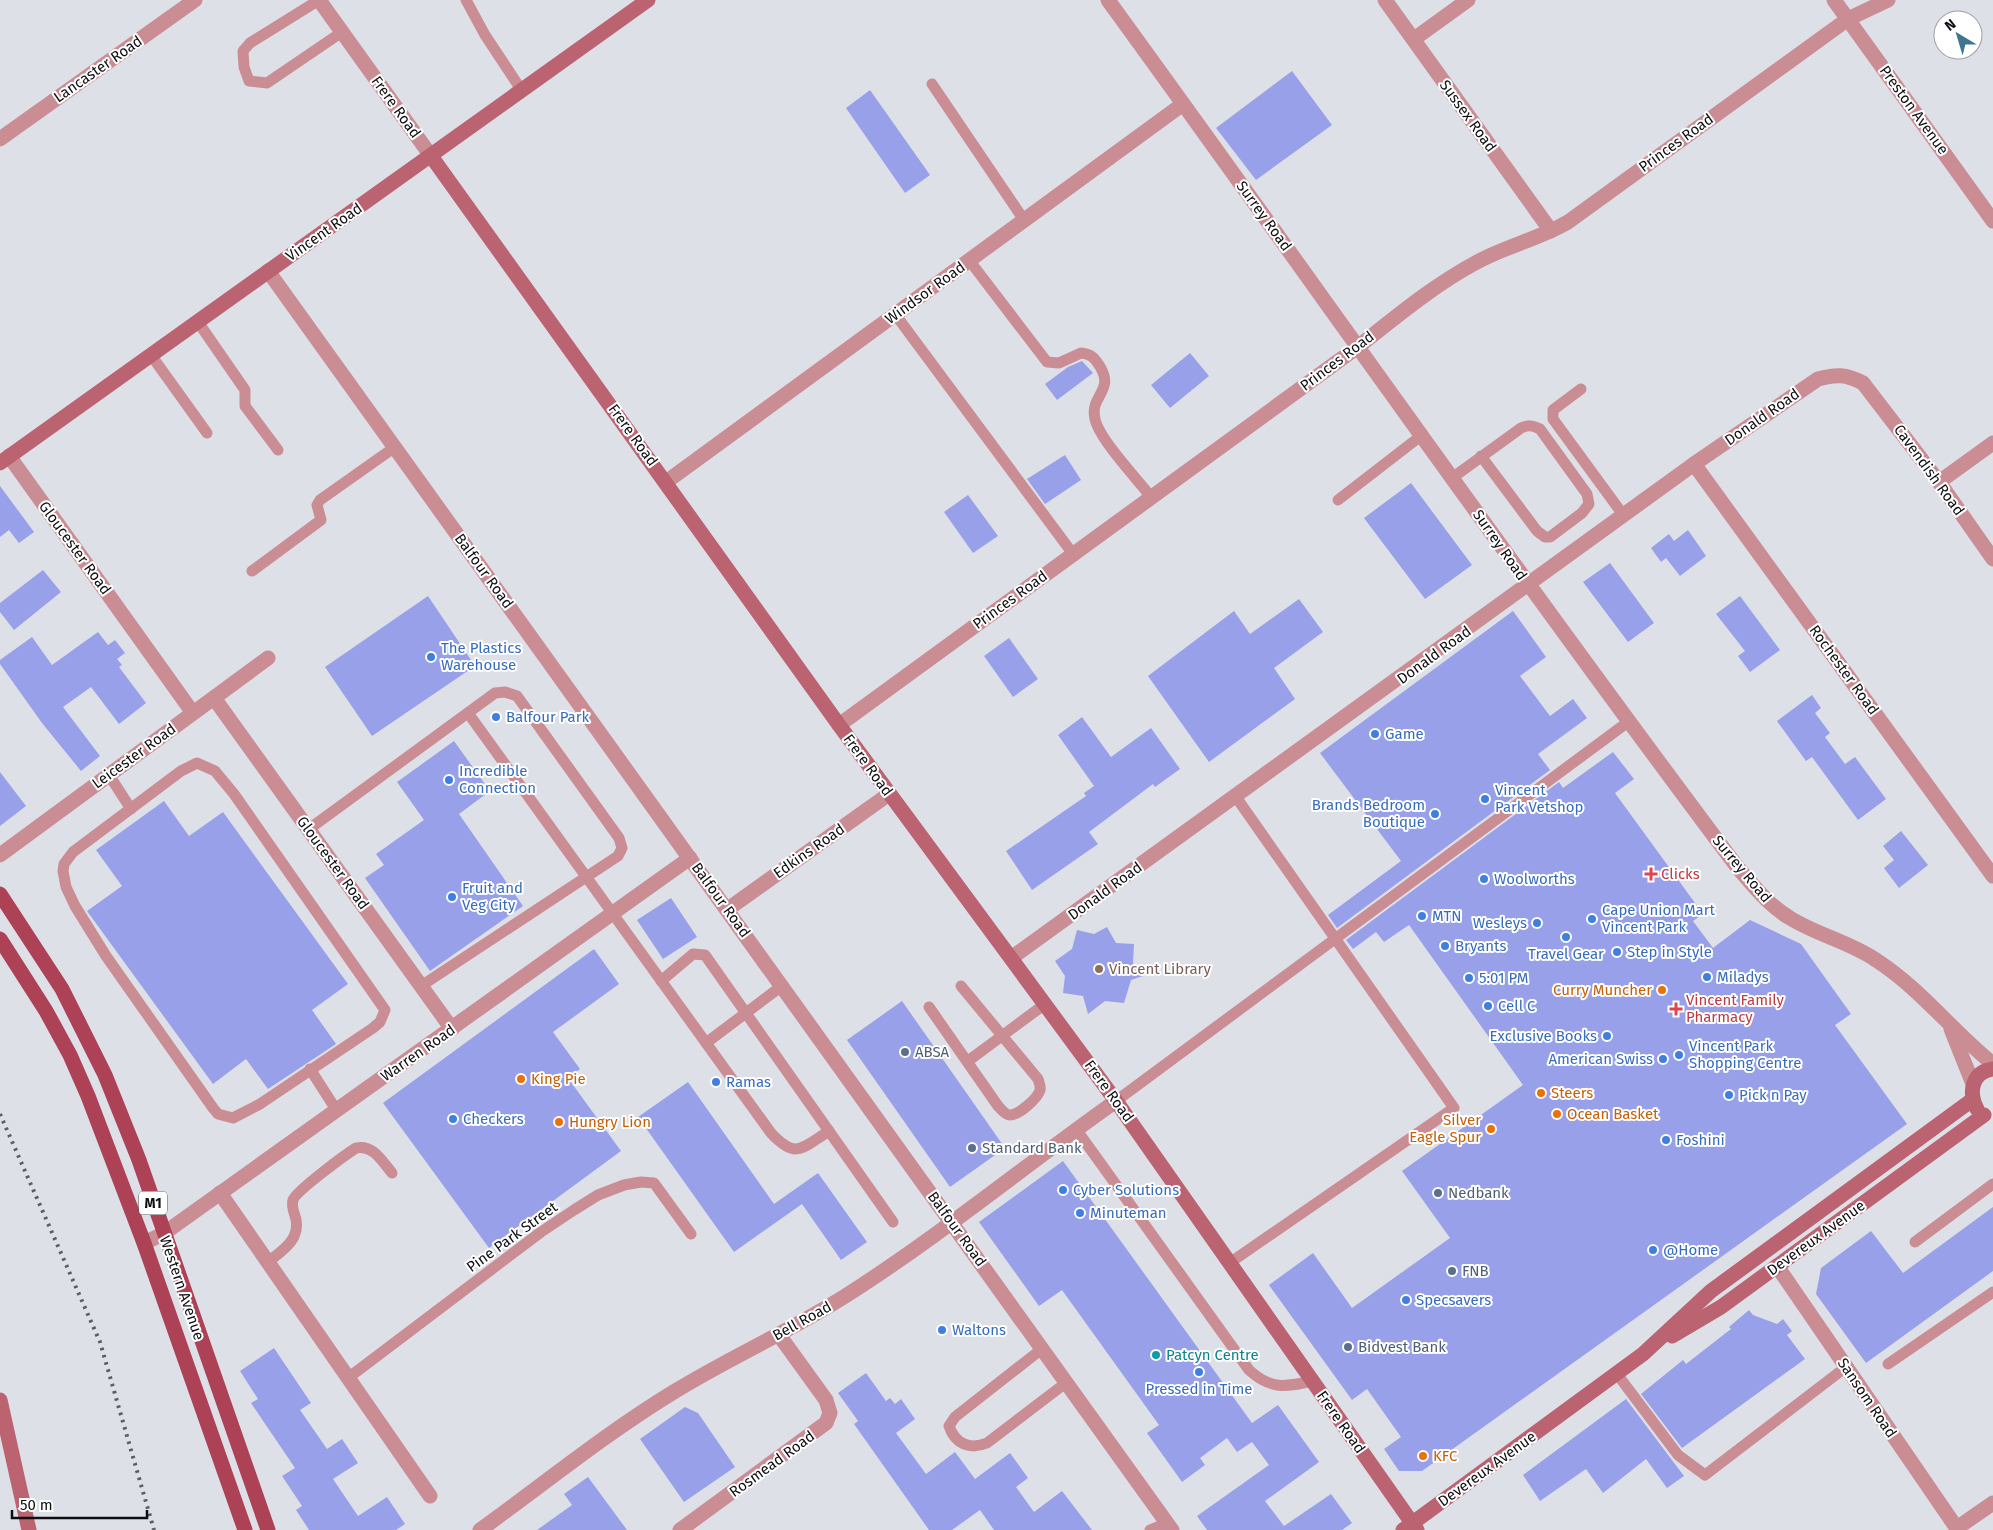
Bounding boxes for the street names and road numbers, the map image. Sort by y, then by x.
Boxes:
street label: Lancaster Road [50,32,146,106]
street label: Preston Avenue [1876,62,1952,158]
street label: Frere Road [367,72,425,142]
street label: Sussex Road [1436,76,1500,156]
street label: Princes Road [1635,110,1717,176]
street label: Surrey Road [1233,177,1295,255]
street label: Vincent Road [282,199,366,265]
street label: Windsor Road [881,258,969,328]
street label: Princes Road [1297,327,1377,395]
street label: Donald Road [1721,385,1803,449]
street label: Frere Road [604,400,662,470]
street label: Cavendish Road [1890,421,1968,519]
street label: Gloucester Road [35,498,115,598]
street label: Surrey Road [1469,506,1531,584]
street label: Balfour Road [451,530,517,612]
street label: Princes Road [969,567,1051,633]
street label: Donald Road [1393,622,1475,688]
street label: Rochester Road [1805,622,1883,718]
street label: Leicester Road [89,720,179,792]
street label: Frere Road [839,730,897,800]
street label: Gloucester Road [293,813,373,913]
street label: Edkins Road [770,820,848,882]
street label: Surrey Road [1709,832,1775,906]
street label: Donald Road [1064,858,1146,924]
street label: Balfour Road [688,859,754,941]
street label: Warren Road [377,1021,459,1085]
street label: Frere Road [1080,1056,1138,1126]
street label: Balfour Road [924,1188,990,1270]
road number: M1 [139,1192,167,1214]
street label: Devereux Avenue [1764,1196,1868,1280]
street label: Pine Park Street [463,1198,561,1276]
street label: Western Avenue [156,1233,208,1343]
street label: Bell Road [769,1297,835,1345]
street label: Sansom Road [1834,1355,1900,1441]
street label: Frere Road [1313,1387,1369,1457]
street label: Rosmead Road [726,1427,818,1501]
street label: Devereux Avenue [1435,1427,1539,1511]

